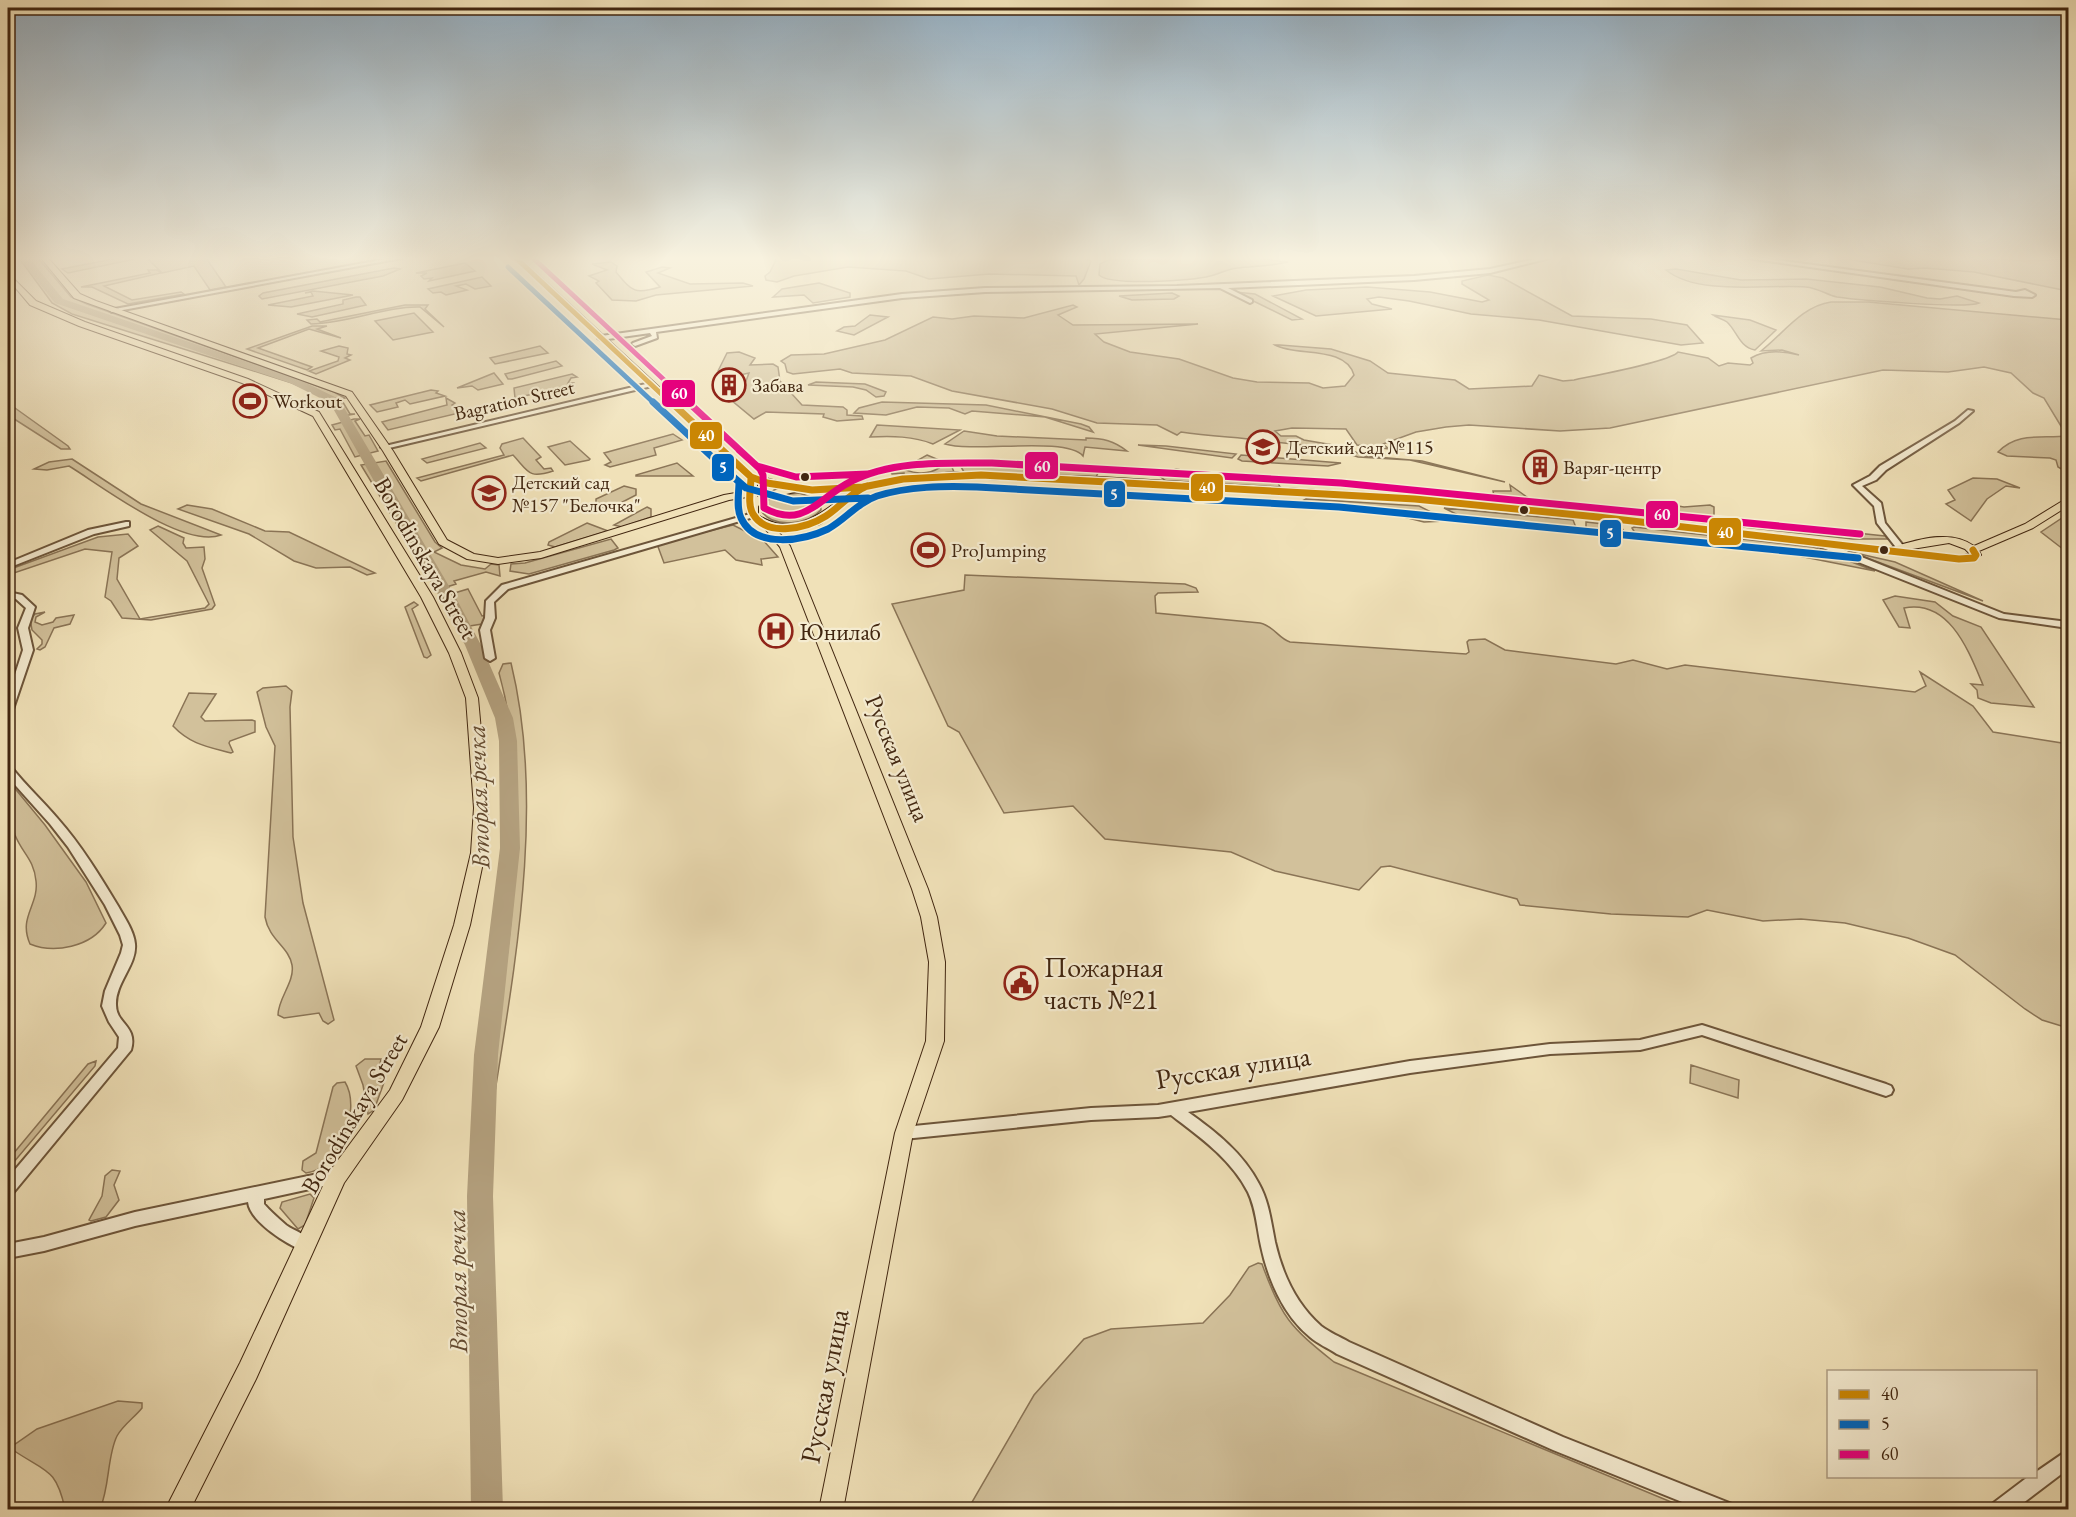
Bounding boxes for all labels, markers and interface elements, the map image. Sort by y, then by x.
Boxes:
building icon: Забава [711,367,747,403]
place label: Забава [752,372,803,398]
street label: Bagration Street [451,373,577,426]
line badge: 60 [661,379,696,408]
sports icon: Workout [232,383,268,419]
text: 60 [671,383,688,404]
place label: Workout [273,388,343,414]
line badge: 40 [689,421,723,450]
text: 40 [698,425,715,446]
school or university icon: Детский сад №115 [1245,429,1281,465]
place label: Детский сад №115 [1286,434,1434,460]
building icon: Варяг-центр [1522,449,1558,485]
line badge: 60 [1024,451,1059,480]
line badge: 5 [711,453,735,482]
place label: Варяг-центр [1563,454,1661,480]
text: 60 [1034,456,1051,477]
text: 5 [719,457,727,478]
place label: Детский сад №157 "Белочка" [512,469,641,518]
street label: Borodinskaya Street [367,471,485,645]
unlabelled marker [799,471,811,483]
line badge: 40 [1190,473,1224,502]
school or university icon: Детский сад №157 "Белочка" [471,475,507,511]
text: 40 [1199,477,1216,498]
line badge: 5 [1103,480,1126,508]
text: 5 [1110,484,1118,505]
line badge: 60 [1645,500,1679,529]
unlabelled marker [1518,504,1530,516]
text: 60 [1654,504,1671,525]
line badge: 40 [1708,517,1742,546]
line badge: 5 [1599,519,1622,548]
text: 40 [1717,522,1734,543]
text: 5 [1606,523,1614,544]
sports icon: ProJumping [910,532,946,568]
place label: ProJumping [951,537,1046,563]
unlabelled marker [1878,544,1890,556]
hospital icon: Юнилаб [758,613,794,649]
place label: Юнилаб [799,616,881,647]
street label: Русская улица [859,690,938,826]
water label: Вторая речка [458,724,498,871]
place label: Пожарная часть №21 [1044,949,1164,1017]
public building icon: Пожарная часть №21 [1003,965,1039,1001]
street label: Borodinskaya Street [294,1027,414,1199]
street label: Русская улица [1153,1037,1314,1097]
water label: Вторая речка [439,1208,475,1355]
street label: Русская улица [791,1305,857,1466]
legend [1827,1370,2037,1478]
text: 40 [1881,1382,1899,1405]
text: 5 [1881,1412,1890,1435]
text: 60 [1881,1442,1899,1465]

